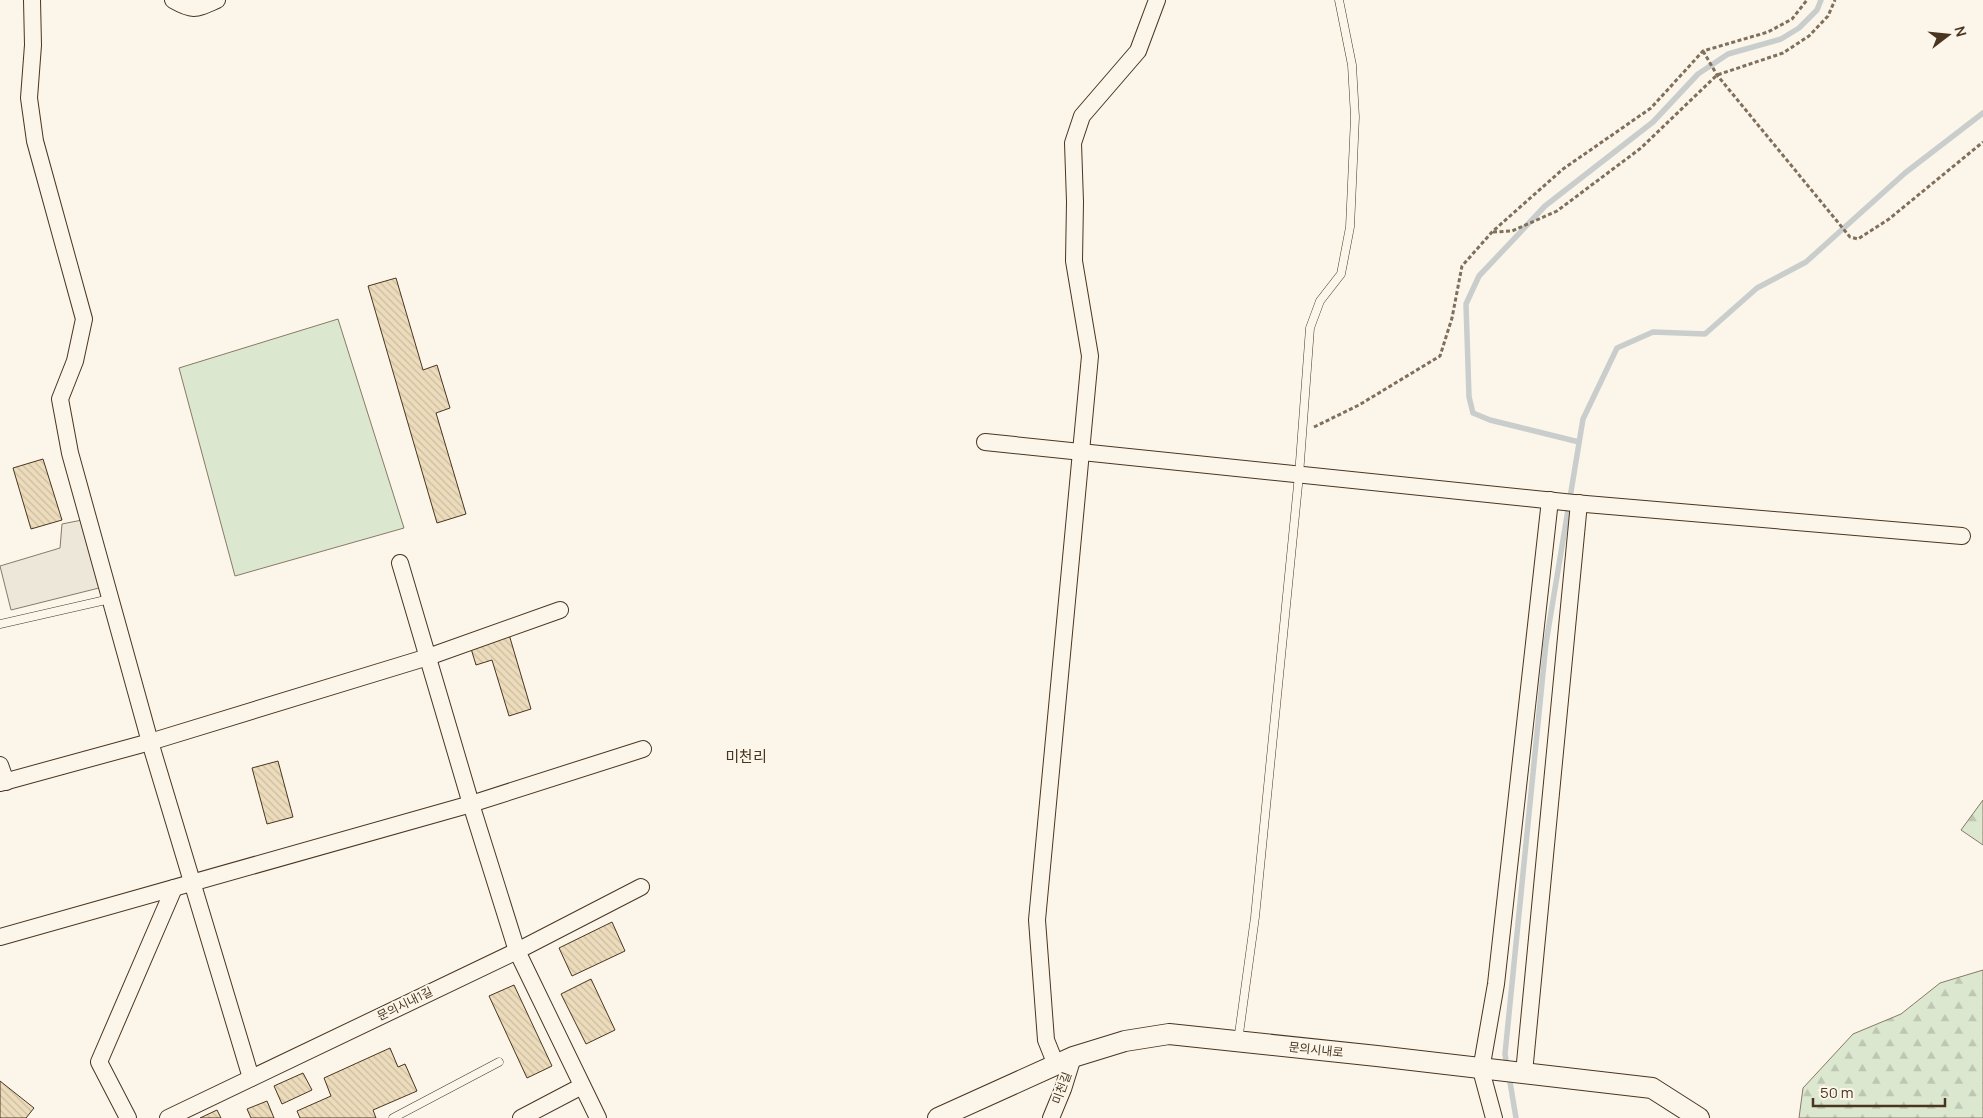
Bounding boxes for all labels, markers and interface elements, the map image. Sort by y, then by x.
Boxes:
north arrow [1923,10,1973,60]
text: N [1950,24,1971,39]
district label: 미천리 [725,746,767,767]
street label: 문의시내1길 [374,983,435,1024]
street label: 문의시내로 [1288,1038,1344,1061]
street label: 미천길 [1048,1069,1075,1106]
scale bar [1813,1076,1946,1108]
text: 50 m [1820,1082,1854,1103]

